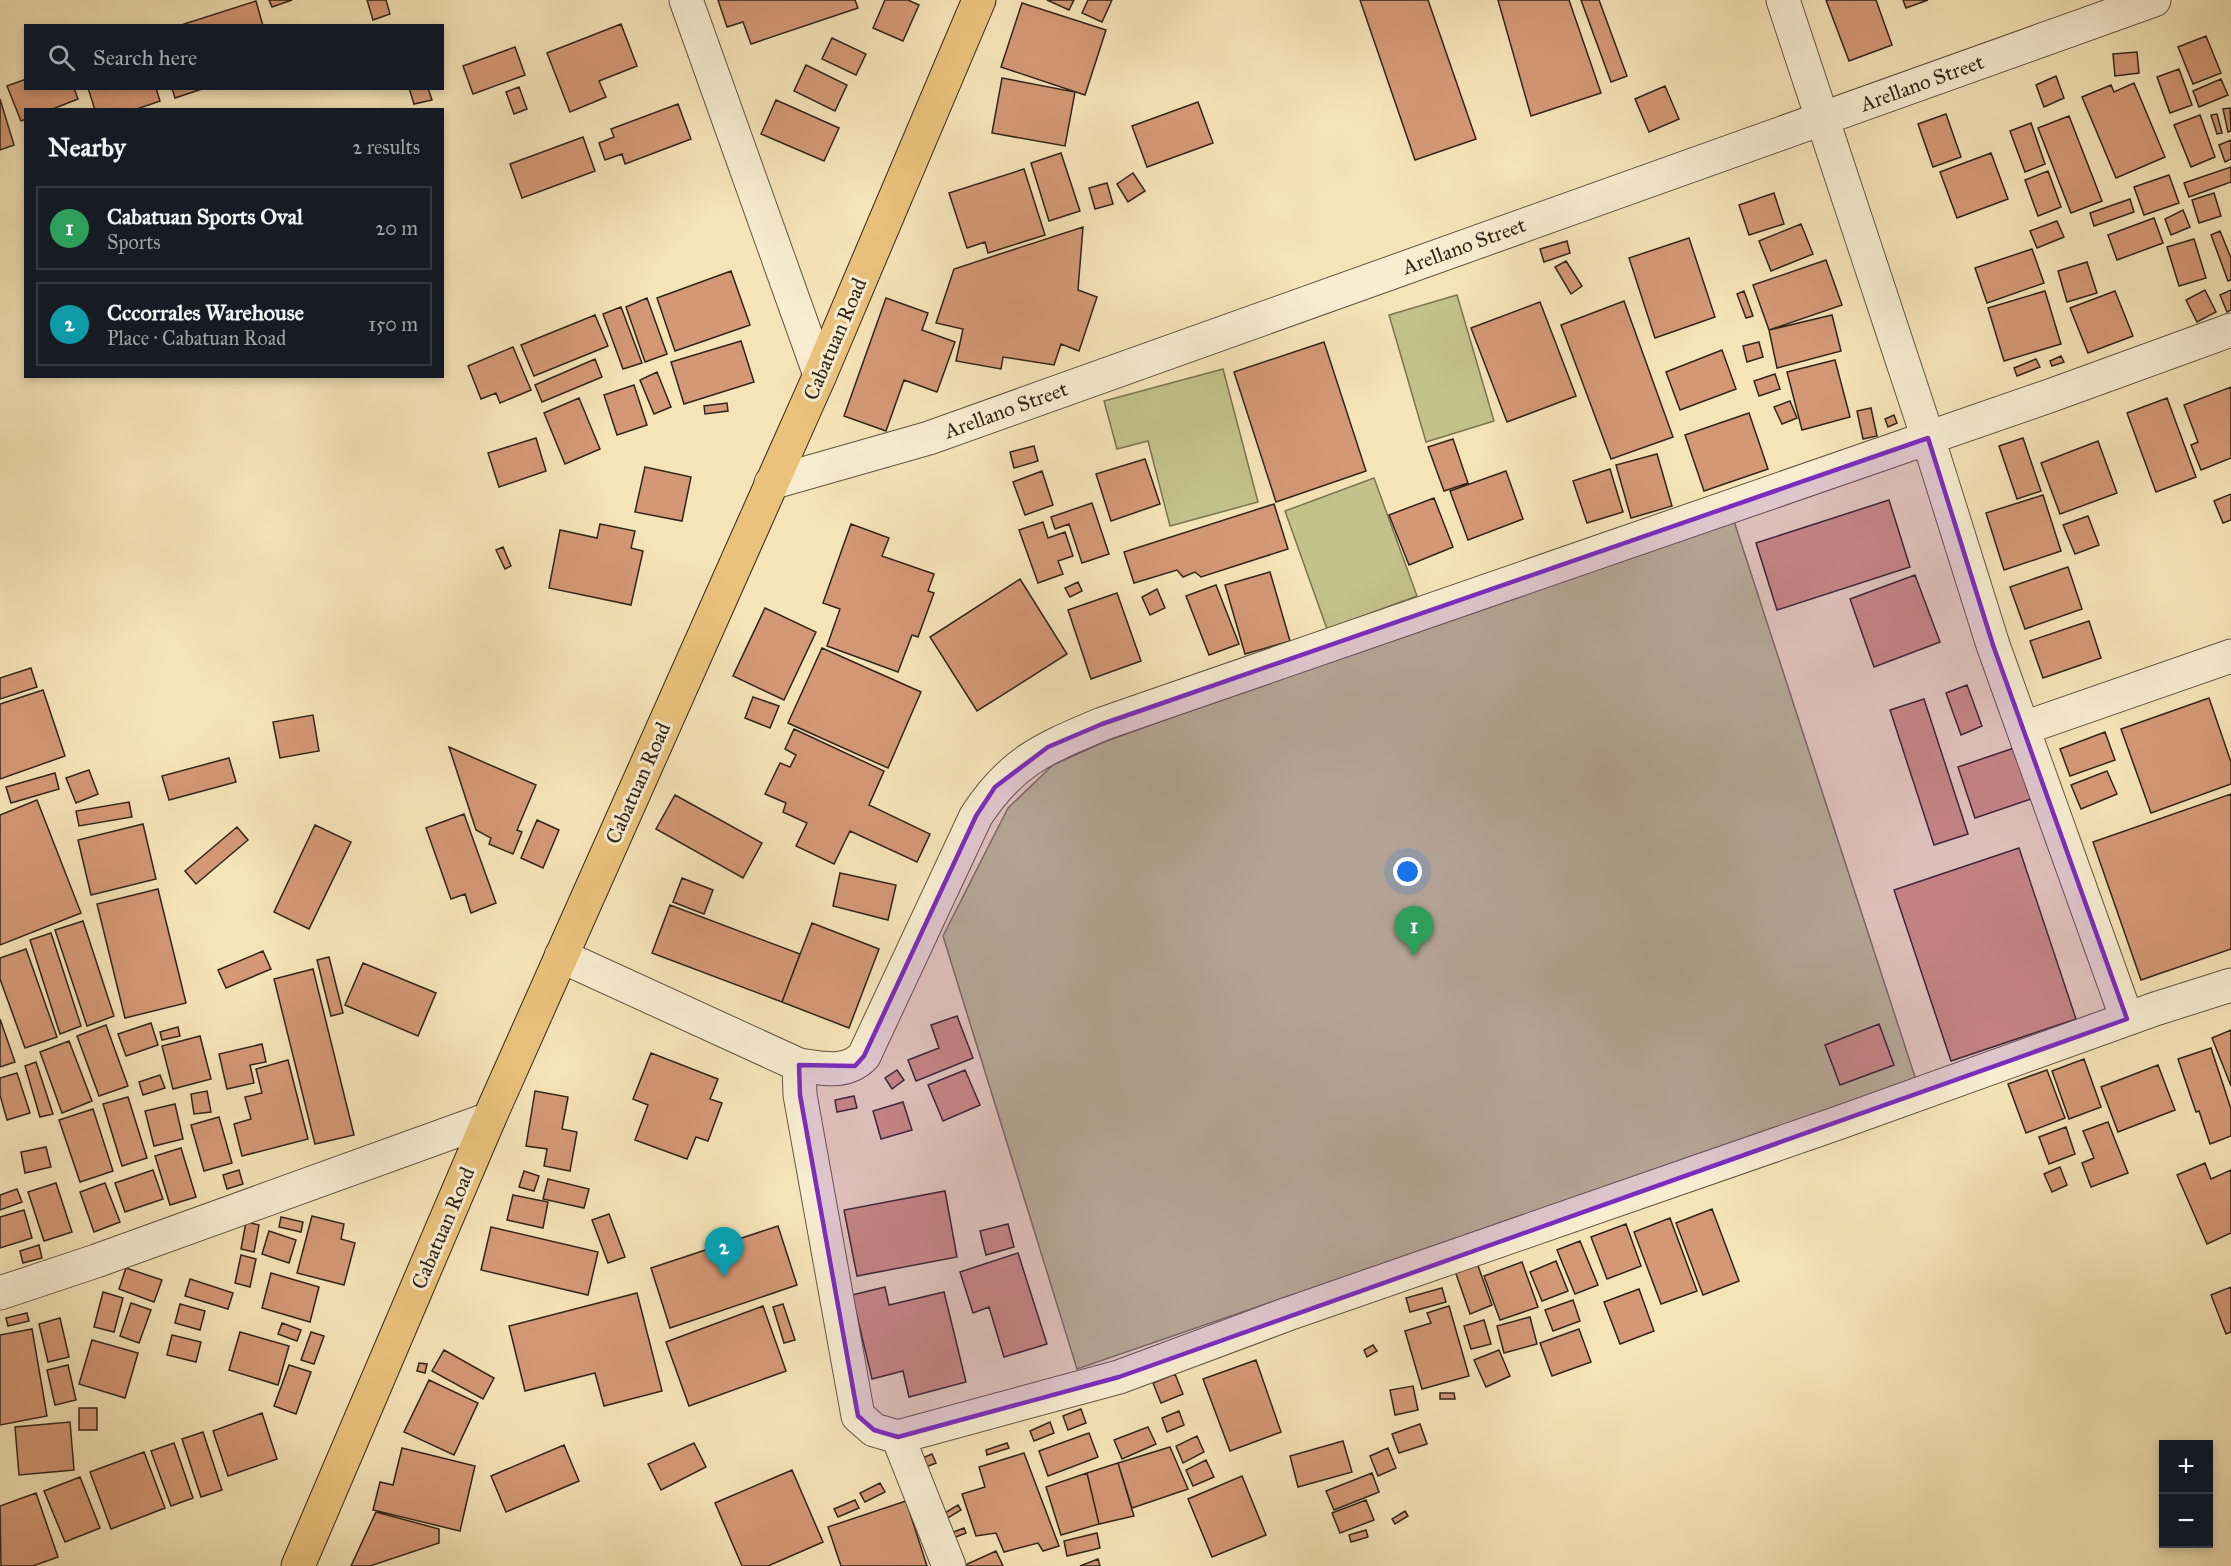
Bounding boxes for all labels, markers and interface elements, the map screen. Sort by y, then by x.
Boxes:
search box [24,24,444,90]
icon: search [45,41,78,74]
text: Search here [93,44,197,71]
street label: Arellano Street [1856,48,1988,118]
text: Nearby [48,131,126,163]
text: 2 results [352,135,420,159]
text: Cabatuan Sports Oval [107,203,303,230]
street label: Arellano Street [1398,211,1530,281]
text: 1 [66,216,73,240]
text: 20 m [375,216,418,240]
text: Sports [107,230,161,254]
street label: Cabatuan Road [798,273,873,404]
text: Cccorrales Warehouse [107,299,304,326]
text: 2 [65,312,74,336]
text: 150 m [368,312,418,336]
text: Place · Cabatuan Road [107,326,286,350]
street label: Arellano Street [940,375,1072,445]
street label: Cabatuan Road [600,718,677,848]
your location [1393,857,1422,886]
pin: 1 [1394,906,1434,956]
street label: Cabatuan Road [406,1162,481,1293]
pin: 2 [704,1228,744,1277]
map controls [2159,1440,2213,1548]
button: + [2159,1440,2213,1494]
button: − [2159,1494,2213,1548]

